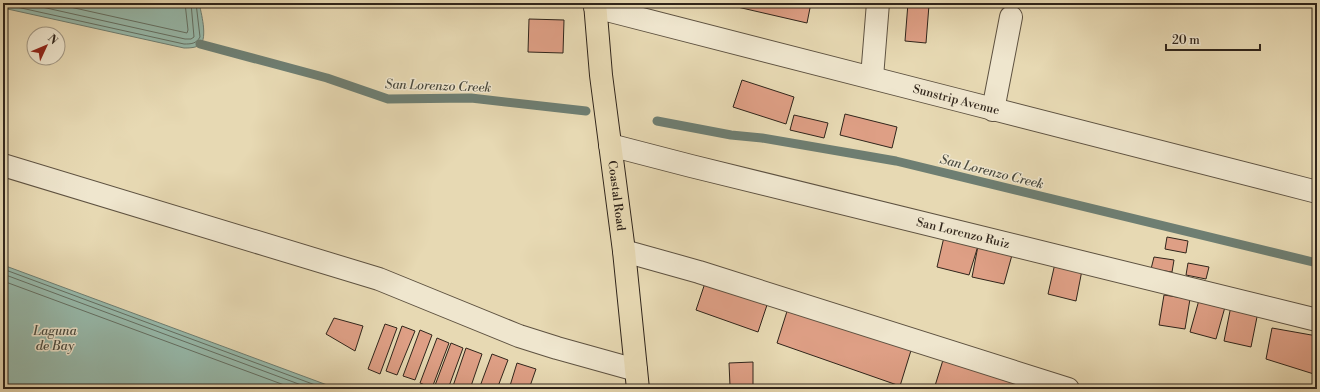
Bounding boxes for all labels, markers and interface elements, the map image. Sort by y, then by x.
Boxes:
north arrow [26,26,66,66]
scale bar [1166,26,1260,52]
text: N [44,32,61,48]
text: 20 m [1172,33,1200,48]
water label: San Lorenzo Creek [384,76,492,96]
street label: Sunstrip Avenue [911,82,1001,118]
water label: San Lorenzo Creek [938,151,1046,193]
street label: Coastal Road [604,160,628,232]
street label: San Lorenzo Ruiz [915,215,1011,252]
water label: Laguna de Bay [32,323,78,354]

